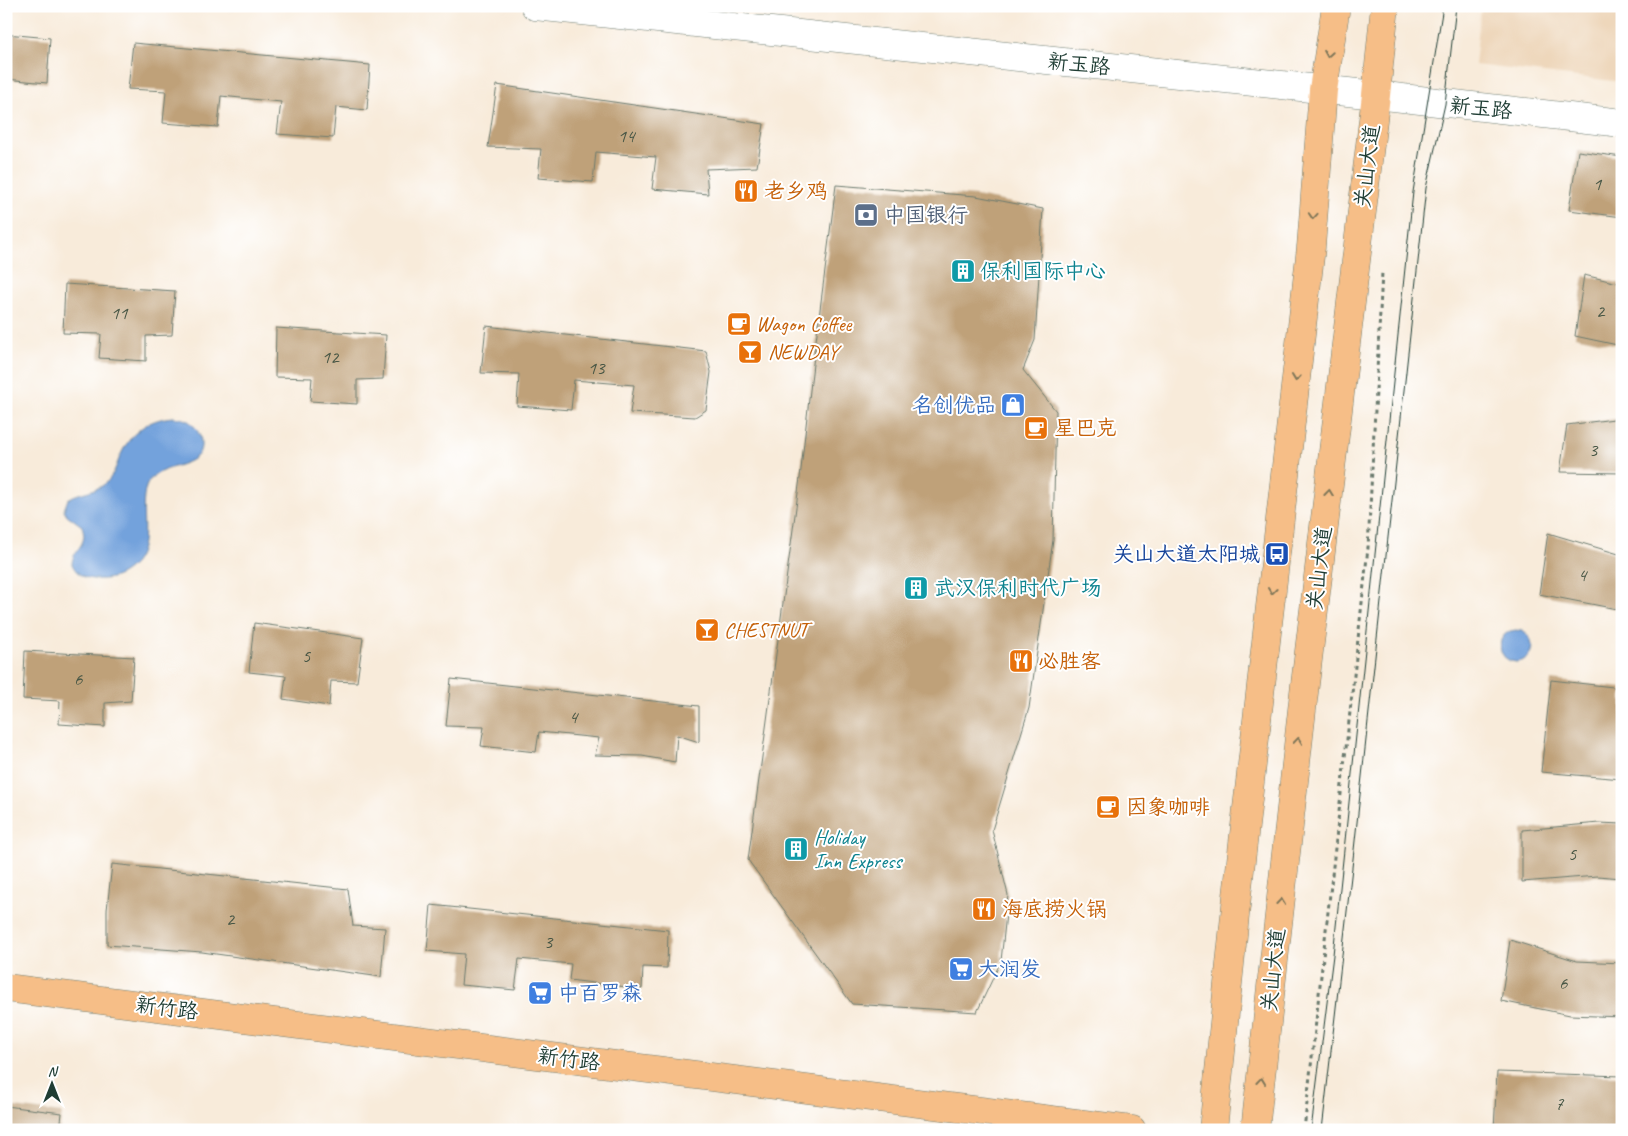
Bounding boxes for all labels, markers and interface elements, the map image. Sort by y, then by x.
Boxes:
street label: 新玉路 [1046,48,1112,80]
one-way arrow [1324,50,1334,59]
street label: 新玉路 [1448,92,1514,124]
street label: 关山大道 [1349,123,1385,209]
house number: 14 [617,124,637,148]
house number: 1 [1593,172,1603,196]
restaurant icon: 老乡鸡 [733,178,759,204]
place label: 老乡鸡 [764,178,827,204]
bank icon: 中国银行 [853,202,879,228]
place label: 中国银行 [884,202,968,228]
one-way arrow [1308,212,1319,220]
building icon: 保利国际中心 [950,258,976,284]
place label: 保利国际中心 [980,258,1106,284]
house number: 2 [1596,299,1606,323]
house number: 11 [110,301,129,325]
cafe icon: Wagon Coffee [726,311,752,337]
place label: Wagon Coffee [756,311,853,337]
bar icon: NEWDAY [737,339,763,365]
place label: NEWDAY [768,339,843,365]
house number: 12 [321,345,340,369]
house number: 13 [587,356,606,380]
one-way arrow [1291,374,1302,382]
place label: 名创优品 [912,392,996,418]
shop icon: 名创优品 [1000,392,1026,418]
cafe icon: 星巴克 [1023,415,1049,441]
place label: 星巴克 [1054,415,1117,441]
house number: 3 [1589,438,1599,462]
one-way arrow [1323,488,1334,496]
street label: 关山大道 [1301,525,1337,611]
place label: 关山大道太阳城 [1113,541,1260,567]
bus stop icon: 关山大道太阳城 [1264,541,1290,567]
house number: 4 [1578,563,1589,587]
building icon: 武汉保利时代广场 [903,575,929,601]
place label: 武汉保利时代广场 [934,575,1102,601]
one-way arrow [1267,588,1278,596]
bar icon: CHESTNUT [694,617,720,643]
place label: CHESTNUT [724,617,813,643]
house number: 5 [302,644,312,668]
restaurant icon: 必胜客 [1008,648,1034,674]
place label: 必胜客 [1038,648,1101,674]
house number: 6 [74,667,84,691]
house number: 4 [569,705,580,729]
one-way arrow [1292,737,1303,745]
cafe icon: 因象咖啡 [1095,794,1121,820]
place label: 因象咖啡 [1126,794,1210,820]
place label: Holiday Inn Express [814,824,903,874]
building icon: Holiday Inn Express [783,836,809,862]
house number: 5 [1568,842,1578,866]
restaurant icon: 海底捞火锅 [971,896,997,922]
place label: 海底捞火锅 [1002,896,1107,922]
one-way arrow [1275,898,1286,906]
house number: 2 [226,907,236,931]
street label: 关山大道 [1256,927,1290,1013]
house number: 3 [544,930,554,954]
supermarket icon: 大润发 [948,956,974,982]
place label: 大润发 [978,956,1041,982]
house number: 6 [1559,971,1569,995]
supermarket icon: 中百罗森 [527,980,553,1006]
place label: 中百罗森 [558,980,642,1006]
street label: 新竹路 [134,991,200,1025]
street label: 新竹路 [536,1042,602,1076]
north arrow [28,1058,78,1108]
text: N [48,1063,59,1080]
one-way arrow [1255,1077,1266,1085]
house number: 7 [1555,1092,1565,1116]

